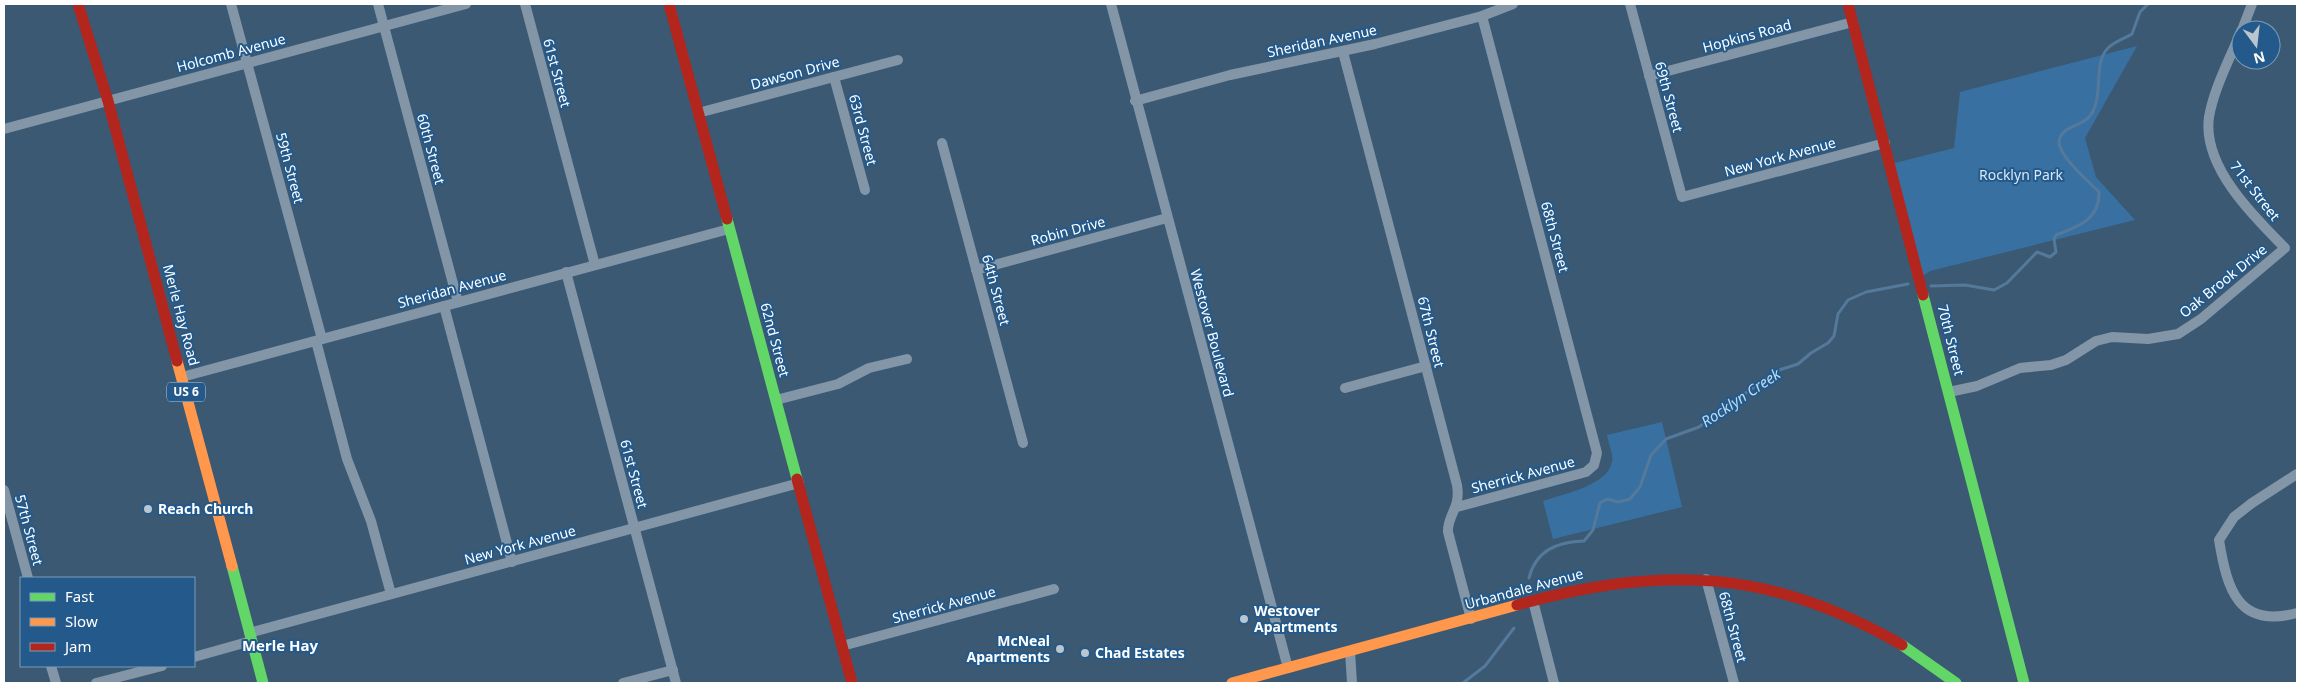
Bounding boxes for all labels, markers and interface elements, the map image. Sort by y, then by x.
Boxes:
street label: Hopkins Road [1700,15,1793,56]
street label: Sheridan Avenue [1265,20,1379,61]
north arrow [2231,20,2281,70]
street label: Holcomb Avenue [174,29,288,76]
street label: 61st Street [539,36,576,109]
text: N [2252,47,2267,69]
street label: Dawson Drive [748,52,841,93]
street label: 69th Street [1651,59,1688,134]
street label: 63rd Street [845,92,882,168]
street label: 60th Street [413,111,450,186]
street label: 59th Street [272,130,309,205]
street label: New York Avenue [1722,132,1838,181]
street label: 71st Street [2226,157,2285,224]
park label: Rocklyn Park [1979,165,2064,184]
street label: 68th Street [1537,199,1574,274]
street label: Robin Drive [1029,211,1107,250]
street label: Oak Brook Drive [2175,239,2270,322]
street label: 64th Street [978,252,1015,327]
street label: Merle Hay Road [159,262,204,368]
street label: Sheridan Avenue [396,265,508,312]
street label: Westover Boulevard [1186,267,1239,399]
street label: 67th Street [1414,294,1449,369]
street label: 62nd Street [756,301,794,379]
street label: 70th Street [1934,302,1969,377]
water label: Rocklyn Creek [1697,363,1784,431]
road number: US 6 [167,382,205,402]
street label: 61st Street [616,437,653,510]
street label: Sherrick Avenue [1469,452,1577,497]
street label: 57th Street [11,492,48,567]
place label: Reach Church [158,499,253,518]
marker: Reach Church [142,503,154,515]
street label: New York Avenue [462,520,578,569]
street label: Urbandale Avenue [1463,564,1585,613]
legend [20,577,195,667]
street label: Sherrick Avenue [890,582,998,627]
text: Fast [65,586,94,606]
street label: 68th Street [1715,589,1752,664]
place label: Westover Apartments [1254,601,1337,636]
text: Slow [65,611,98,631]
marker: Westover Apartments [1238,613,1250,625]
place label: McNeal Apartments [967,631,1050,666]
district label: Merle Hay [242,635,319,655]
text: Jam [63,636,92,656]
marker: McNeal Apartments [1054,643,1066,655]
place label: Chad Estates [1095,643,1185,662]
marker: Chad Estates [1079,647,1091,659]

